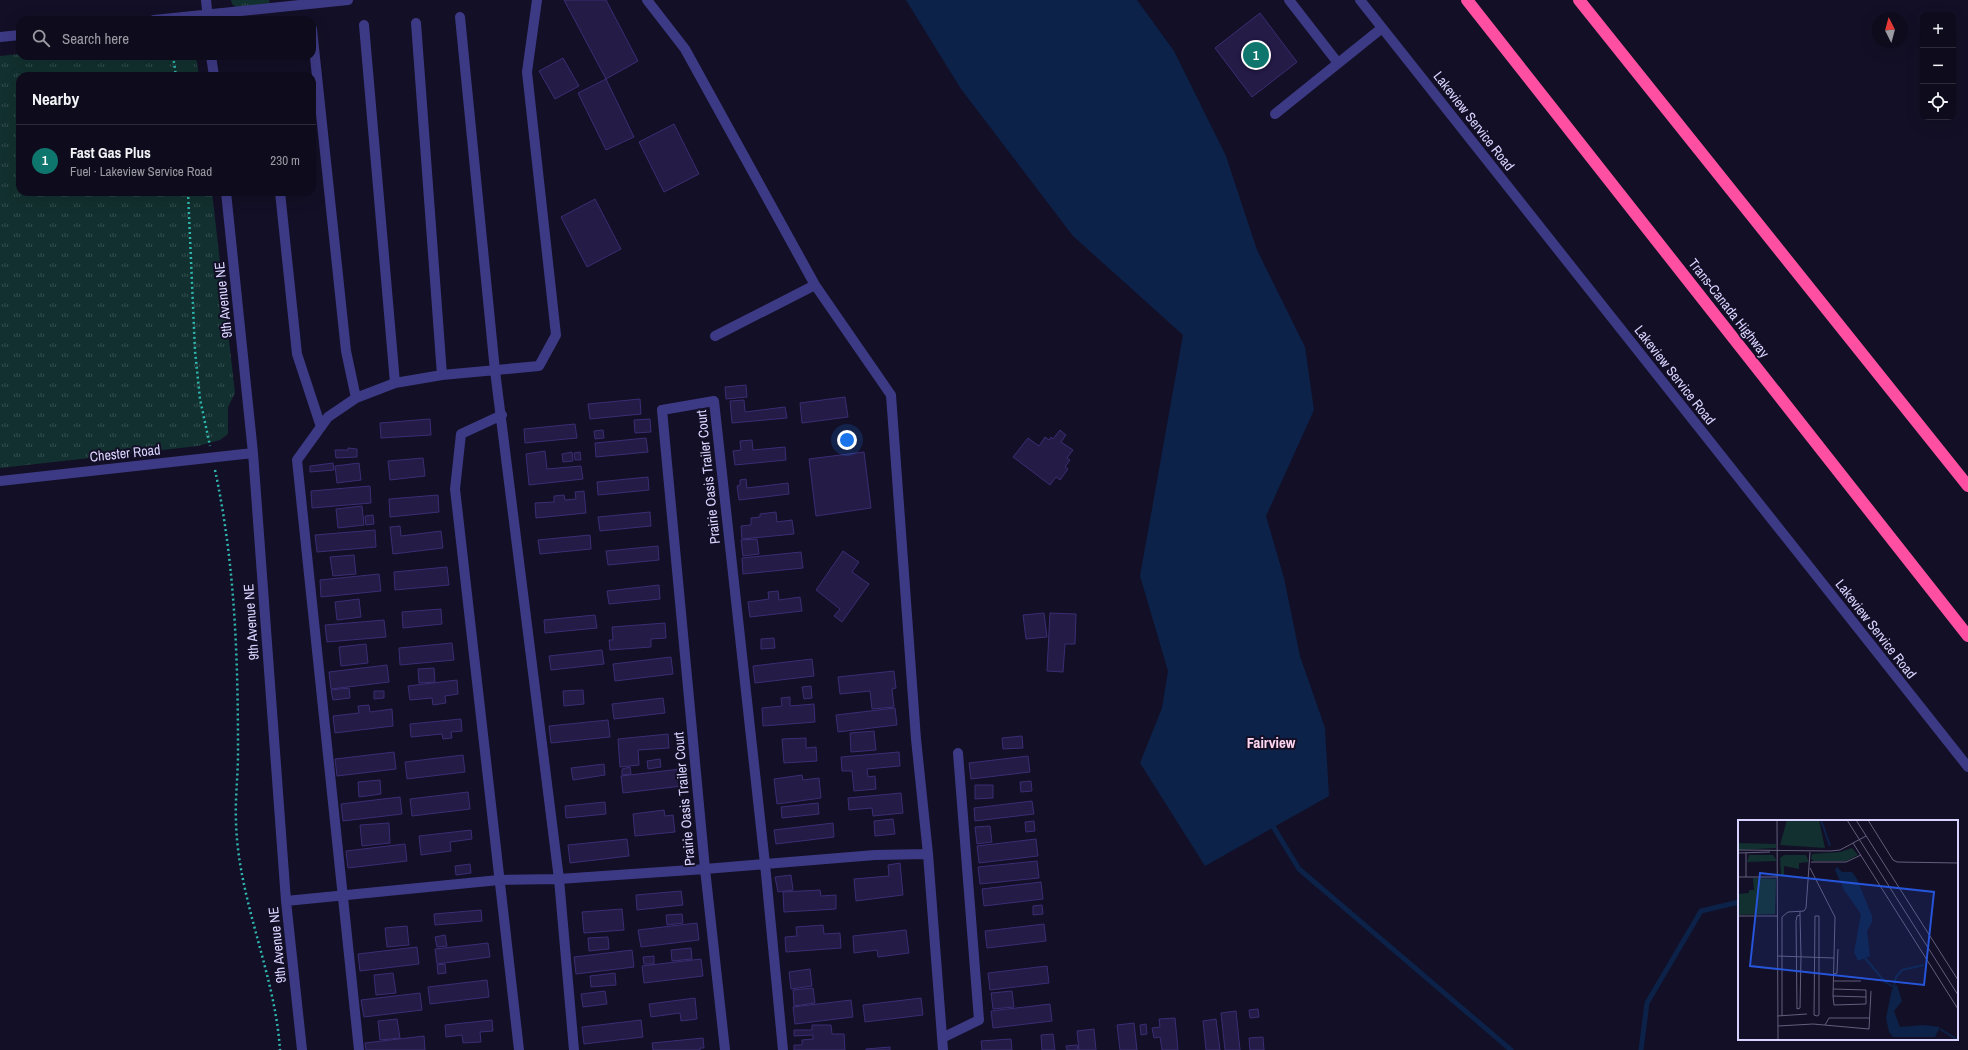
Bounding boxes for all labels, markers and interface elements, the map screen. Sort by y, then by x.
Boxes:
north arrow [1872,12,1908,48]
map controls [1920,12,1956,120]
button: + [1920,12,1956,48]
search box [16,16,316,60]
icon: search [30,27,52,49]
text: Search here [62,28,129,49]
pin: 1 [1243,40,1269,70]
button: − [1920,48,1956,84]
street label: Lakeview Service Road [1430,68,1518,174]
button: locate [1920,84,1956,120]
text: Nearby [32,87,79,110]
text: Fast Gas Plus [70,142,151,163]
text: 1 [42,152,48,169]
text: 230 m [270,152,300,169]
text: Fuel · Lakeview Service Road [70,163,212,180]
street label: Trans-Canada Highway [1685,255,1773,361]
street label: 9th Avenue NE [210,261,236,339]
street label: Lakeview Service Road [1631,322,1719,428]
street label: Prairie Oasis Trailer Court [692,409,724,545]
your location [837,430,857,450]
street label: Chester Road [89,440,161,466]
street label: Lakeview Service Road [1832,576,1920,682]
street label: 9th Avenue NE [239,583,263,661]
street label: Prairie Oasis Trailer Court [669,731,699,867]
district label: Fairview [1247,732,1296,753]
inset map [1738,820,1958,1040]
street label: 9th Avenue NE [264,906,290,984]

